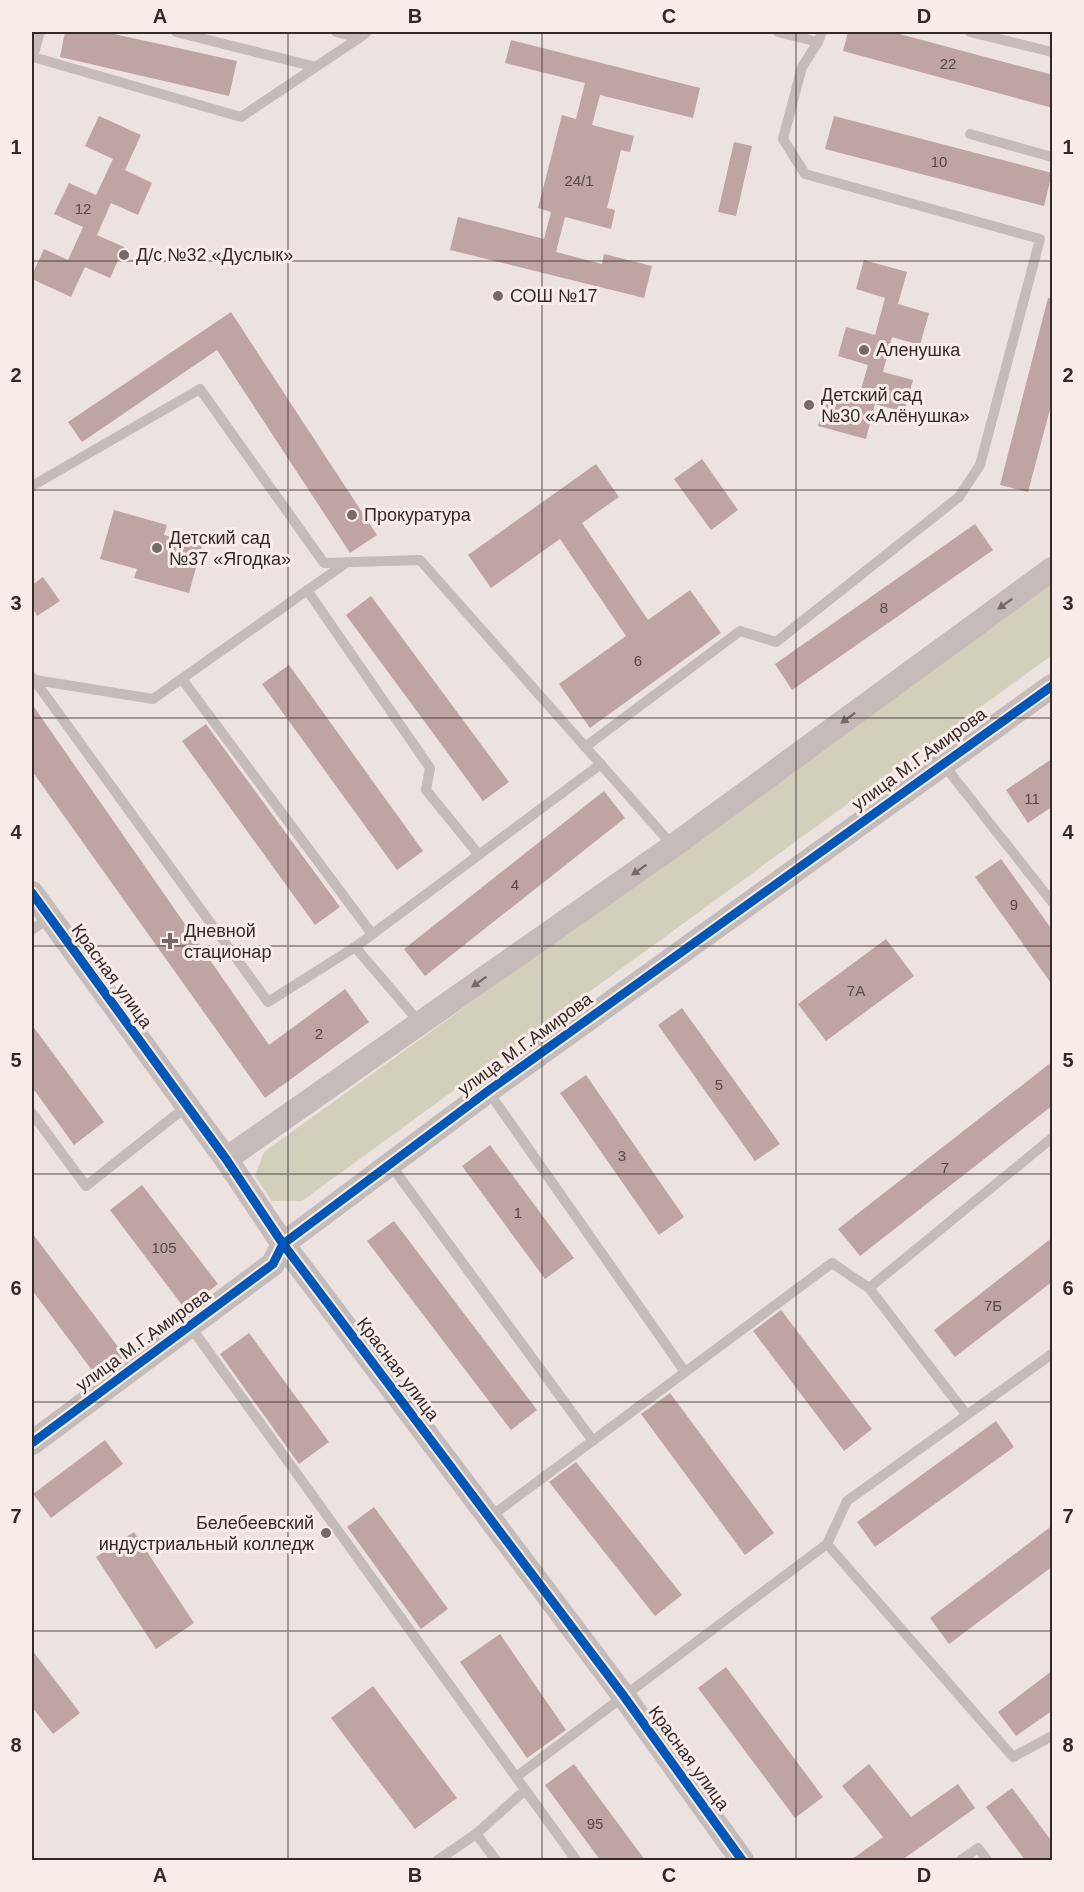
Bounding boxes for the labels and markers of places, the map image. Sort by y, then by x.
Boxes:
place label: Д/с №32 «Дуслык» [136,245,293,265]
marker: Д/с №32 «Дуслык» [117,248,131,262]
place label: СОШ №17 [510,286,597,306]
marker: СОШ №17 [491,289,505,303]
place label: Аленушка [876,340,961,360]
marker: Аленушка [857,343,871,357]
place label: Детский сад №30 «Алёнушка» [821,385,970,426]
marker: Детский сад №30 «Алёнушка» [802,398,816,412]
place label: Прокуратура [364,505,472,525]
marker: Прокуратура [345,508,359,522]
place label: Детский сад №37 «Ягодка» [169,528,291,569]
marker: Детский сад №37 «Ягодка» [150,541,164,555]
place label: Дневной стационар [184,921,271,962]
marker: Дневной стационар [161,932,179,950]
place label: Белебеевский индустриальный колледж [99,1513,314,1554]
marker: Белебеевский индустриальный колледж [319,1526,333,1540]

